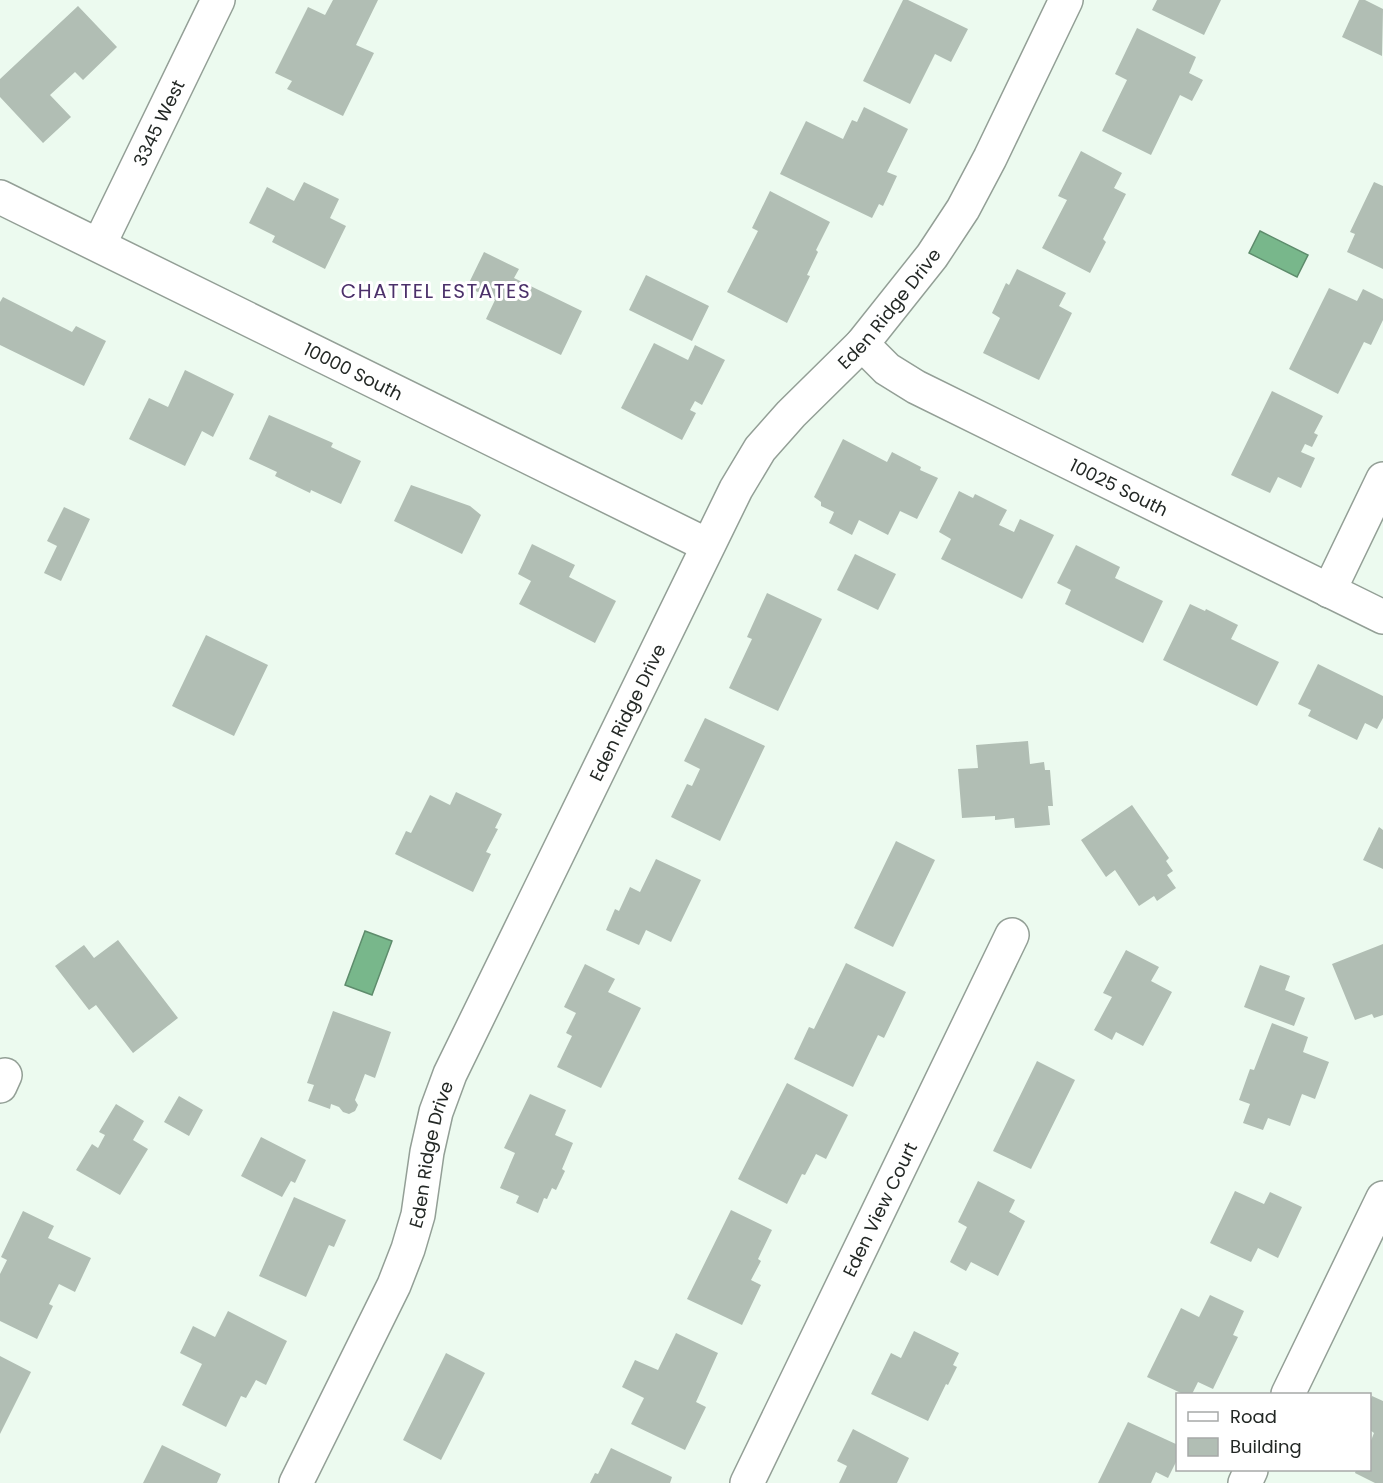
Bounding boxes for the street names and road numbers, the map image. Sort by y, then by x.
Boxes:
street label: 3345 West [127,75,190,170]
street label: Eden Ridge Drive [832,243,946,374]
street label: 10000 South [300,336,407,406]
street label: 10025 South [1066,452,1173,522]
street label: Eden Ridge Drive [583,639,671,785]
street label: Eden Ridge Drive [402,1077,459,1231]
street label: Eden View Court [836,1138,922,1281]

